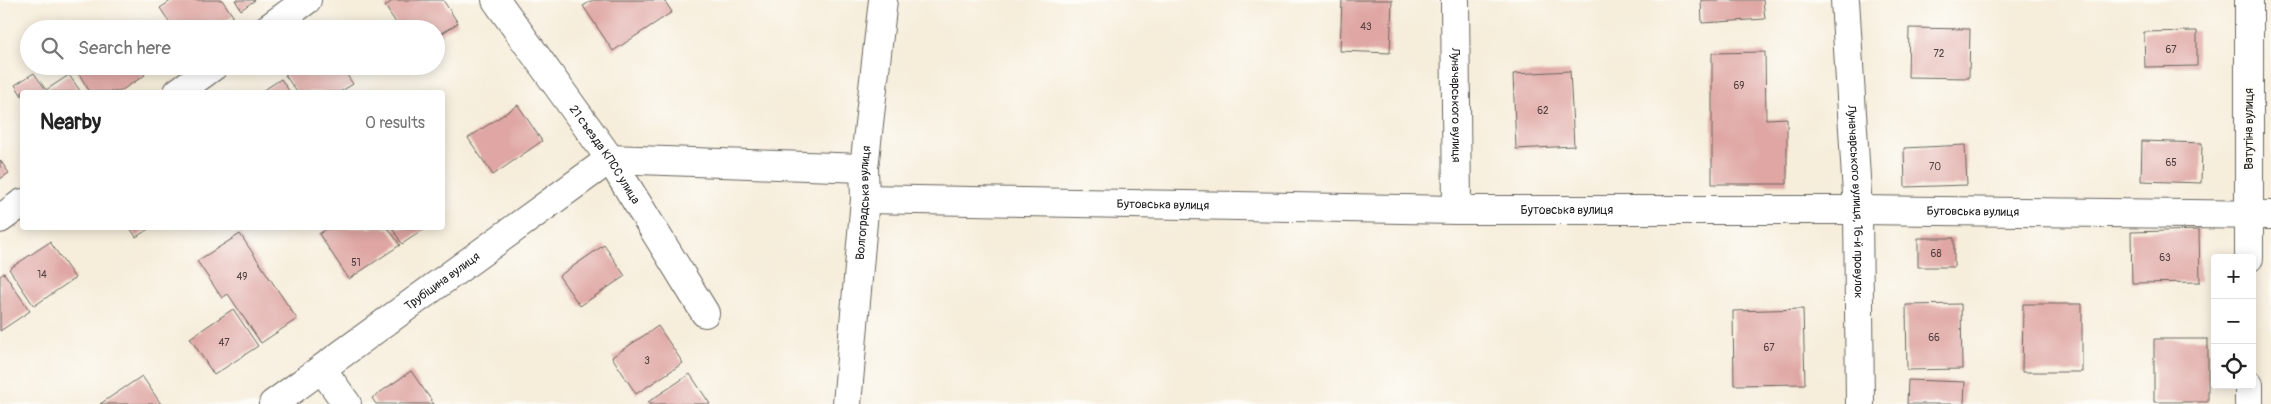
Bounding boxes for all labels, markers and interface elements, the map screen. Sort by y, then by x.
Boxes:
search box [20,20,445,75]
house number: 43 [1360,21,1372,33]
icon: search [38,34,66,62]
text: Search here [78,36,171,60]
house number: 67 [2165,44,2177,56]
street label: Луначарського вулиця [1447,47,1464,163]
house number: 72 [1934,48,1945,60]
house number: 69 [1734,80,1744,92]
street label: Ватутіна вулиця [2242,88,2257,170]
street label: 21 съезда КПСС улица [566,102,643,207]
street label: Луначарського вулиця, 16-й провулок [1843,104,1866,299]
house number: 62 [1537,105,1549,117]
text: Nearby [40,109,101,136]
text: 0 results [365,113,425,133]
street label: Волгоградська вулиця [853,145,875,261]
house number: 65 [2165,157,2177,169]
house number: 70 [1929,161,1941,173]
street label: Бутовська вулиця [1117,197,1210,213]
street label: Бутовська вулиця [1521,203,1614,218]
street label: Бутовська вулиця [1926,204,2020,220]
house number: 68 [1931,248,1941,260]
street label: Трубіцина вулиця [402,249,483,314]
house number: 63 [2159,252,2171,264]
map controls [2211,254,2256,389]
button: + [2211,254,2256,299]
house number: 51 [351,257,361,269]
house number: 14 [37,269,47,281]
house number: 49 [237,271,247,283]
button: − [2211,299,2256,344]
house number: 66 [1928,332,1940,344]
house number: 47 [218,337,230,349]
house number: 67 [1763,342,1775,354]
button: locate [2211,344,2256,389]
house number: 3 [644,355,650,367]

